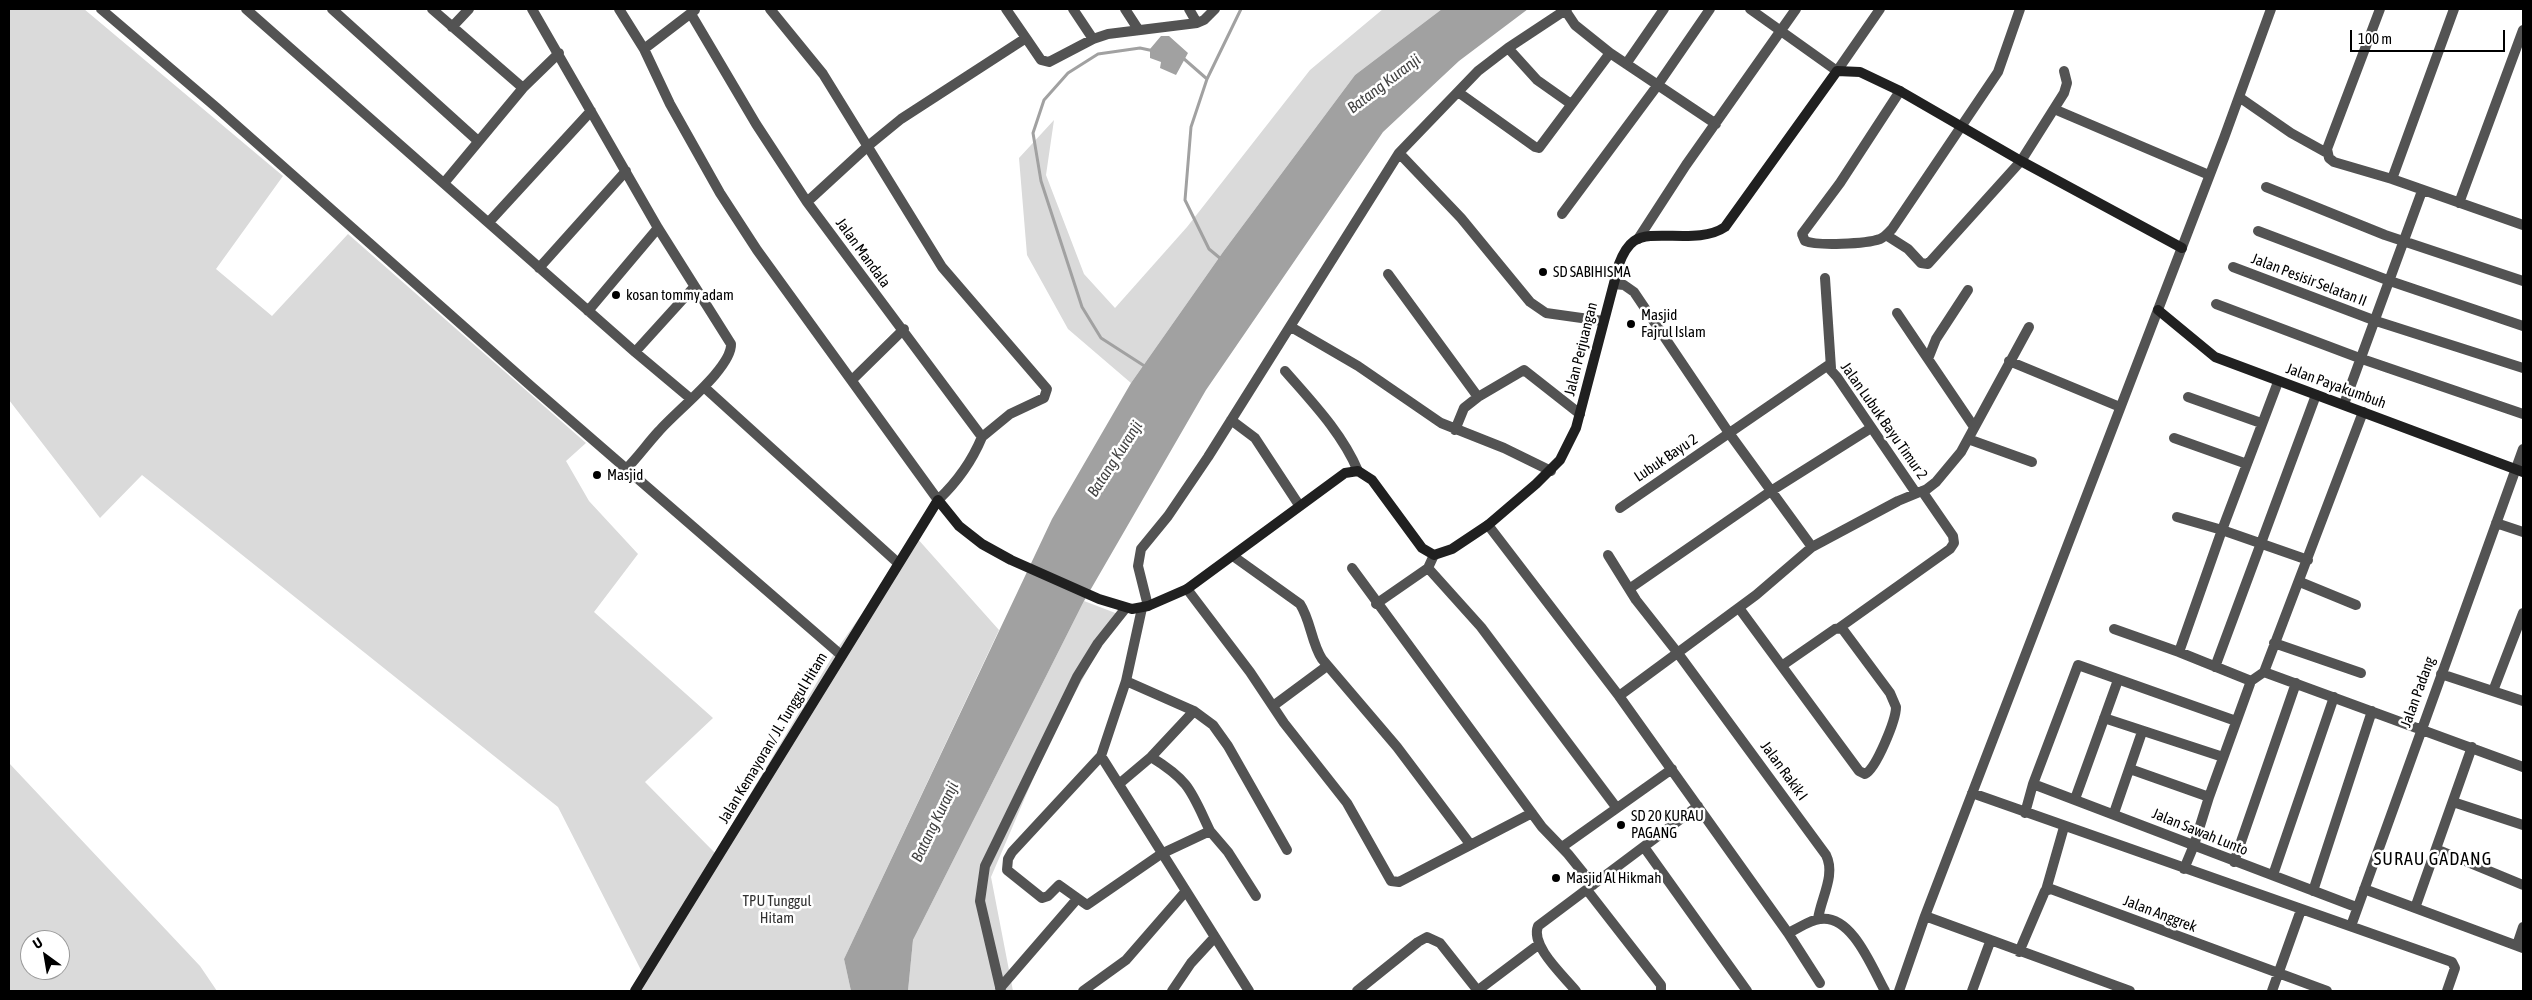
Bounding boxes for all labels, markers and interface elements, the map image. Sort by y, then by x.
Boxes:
scale bar [2352,20,2507,52]
text: 100 m [2358,30,2392,47]
water label: Batang Kuranji [1344,50,1424,118]
street label: Jalan Mandala [832,215,894,291]
street label: Jalan Pesisir Selatan II [2249,250,2369,310]
place label: SD SABIHISMA [1553,263,1631,281]
marker: SD SABIHISMA [1537,266,1549,278]
place label: kosan tommy adam [626,286,734,304]
marker: kosan tommy adam [610,289,622,301]
street label: Jalan Perjuangan [1561,300,1601,398]
place label: Masjid Fajrul Islam [1641,306,1706,341]
marker: Masjid Fajrul Islam [1625,318,1637,330]
street label: Jalan Lubuk Bayu Timur 2 [1837,359,1931,483]
street label: Jalan Payakumbuh [2283,360,2389,412]
water label: Batang Kuranji [1083,417,1147,501]
street label: Lubuk Bayu 2 [1631,430,1701,486]
place label: Masjid [607,466,643,484]
marker: Masjid [591,469,603,481]
street label: Jalan Kemayoran/ Jl. Tunggul Hitam [715,649,831,827]
street label: Jalan Padang [2397,654,2439,730]
street label: Jalan Rakik I [1757,738,1811,804]
water label: Batang Kuranji [907,779,963,865]
street label: Jalan Sawah Lunto [2149,805,2251,859]
place label: SD 20 KURAU PAGANG [1631,807,1704,842]
marker: SD 20 KURAU PAGANG [1615,819,1627,831]
district label: SURAU GADANG [2372,848,2494,870]
place label: Masjid Al Hikmah [1566,869,1662,887]
marker: Masjid Al Hikmah [1550,872,1562,884]
park label: TPU Tunggul Hitam [742,892,812,927]
street label: Jalan Anggrek [2121,892,2199,936]
north arrow [20,930,70,980]
text: U [30,934,45,952]

